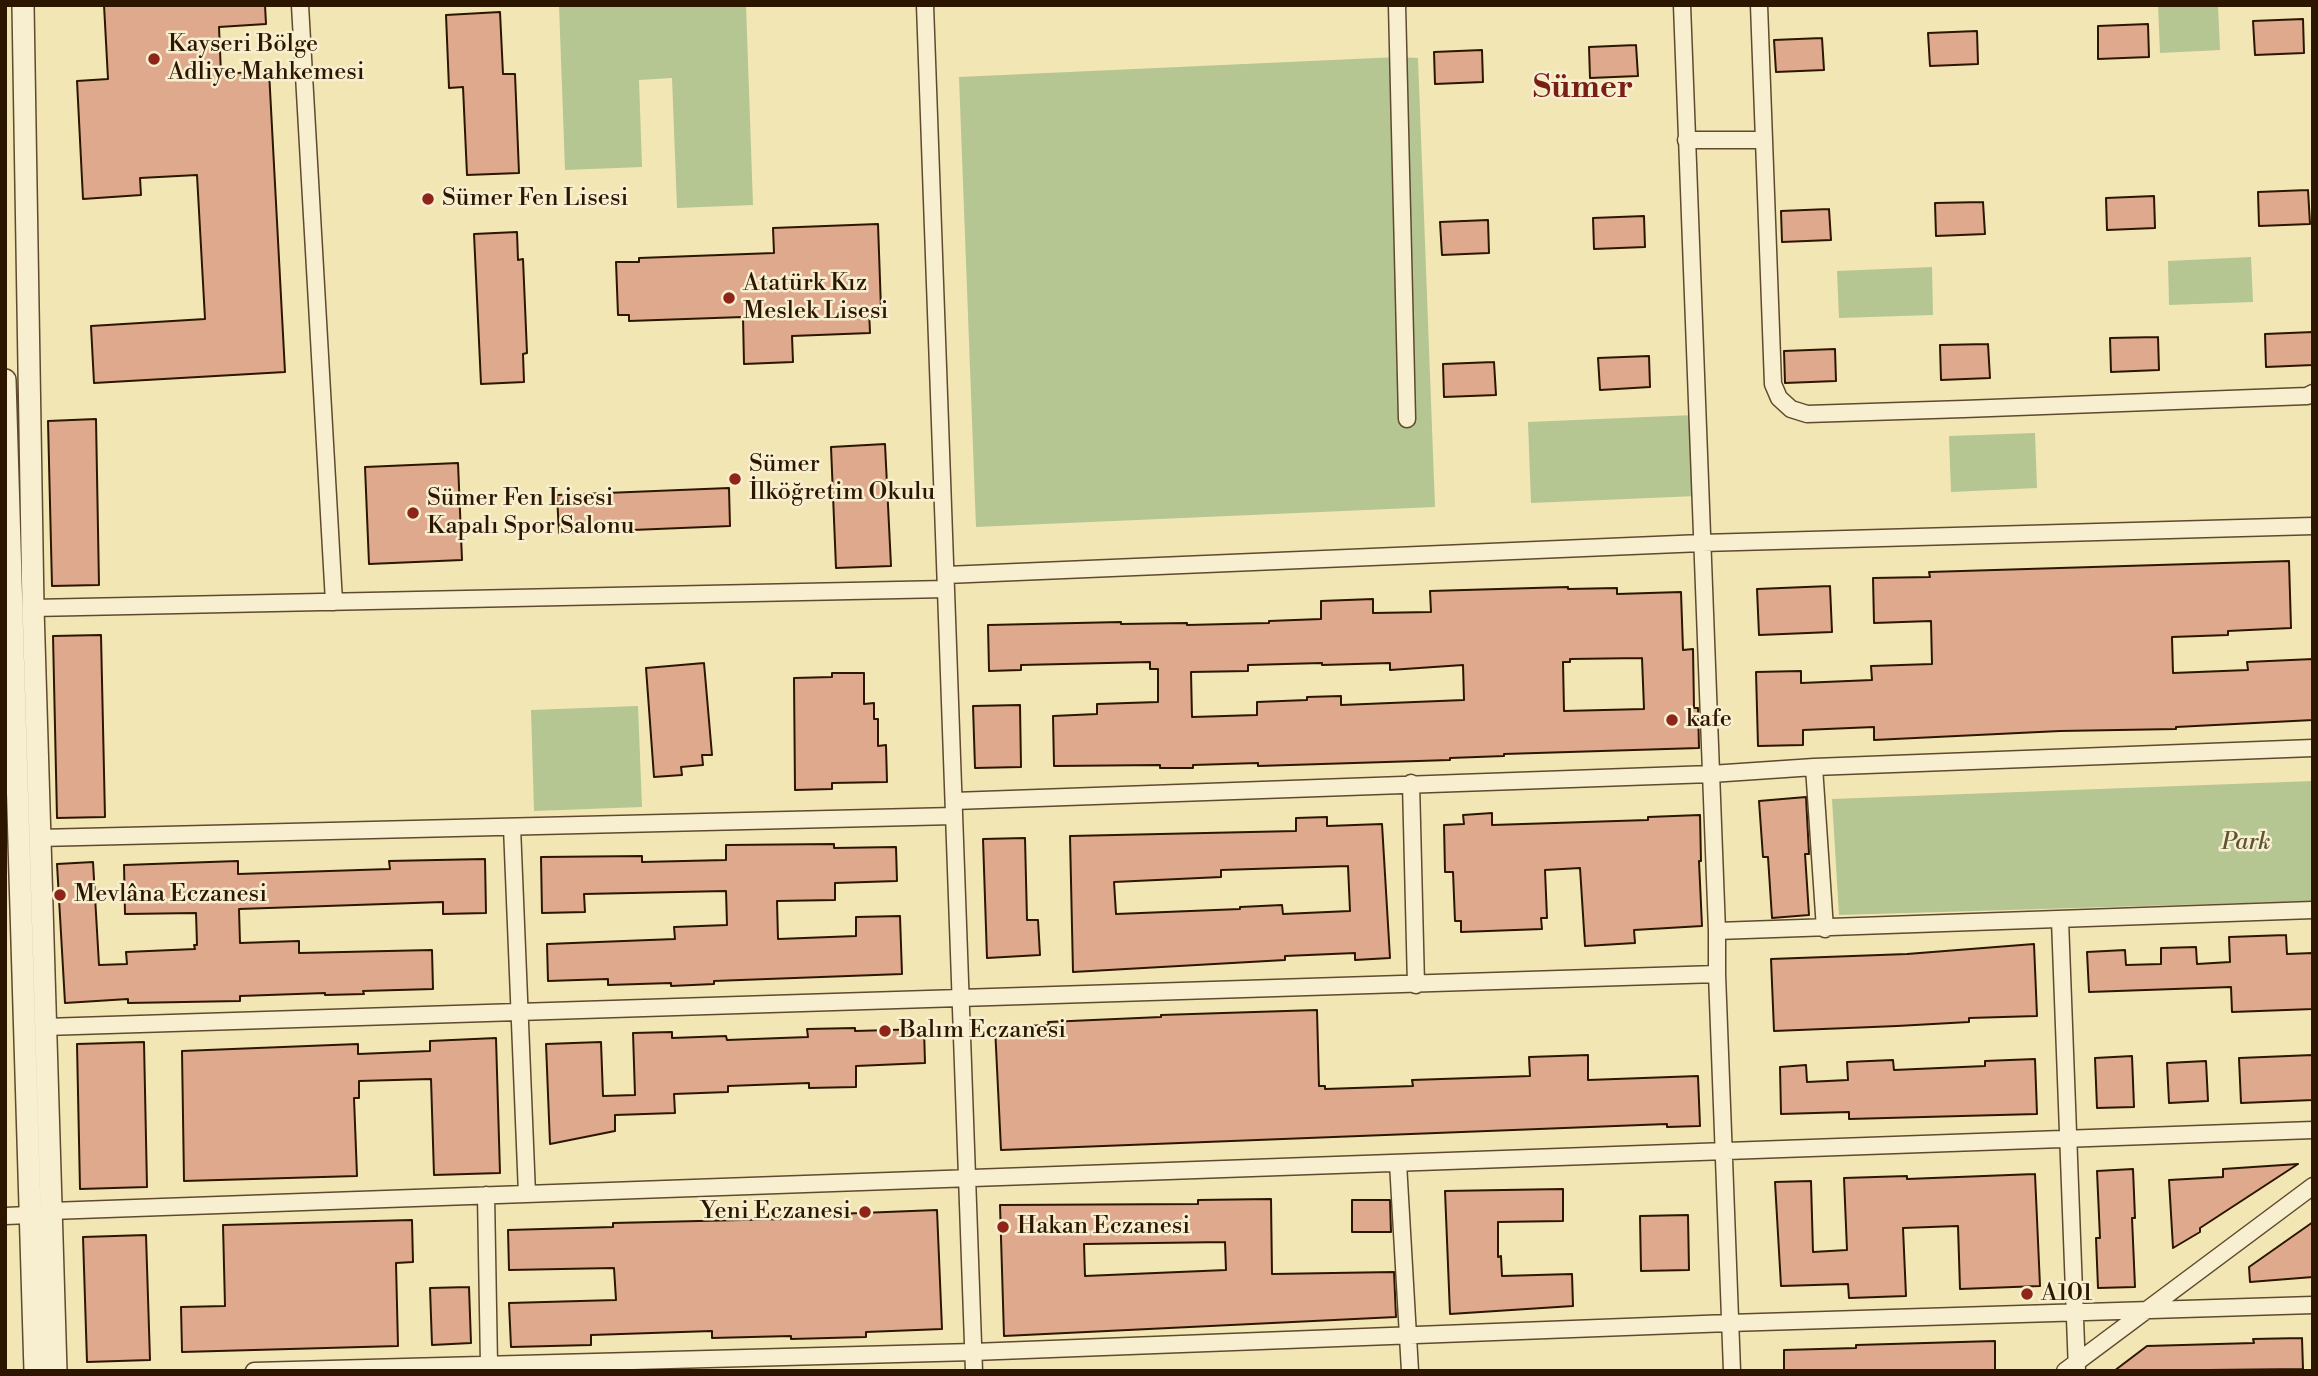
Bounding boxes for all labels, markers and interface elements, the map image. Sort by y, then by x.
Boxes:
place label: Kayseri Bölge Adliye Mahkemesi [168,31,365,87]
marker: Kayseri Bölge Adliye Mahkemesi [146,51,162,67]
district label: Sümer [1533,70,1633,108]
place label: Sümer Fen Lisesi [442,185,628,213]
marker: Sümer Fen Lisesi [420,191,436,207]
place label: Atatürk Kız Meslek Lisesi [743,270,888,326]
marker: Atatürk Kız Meslek Lisesi [721,290,737,306]
place label: Sümer İlköğretim Okulu [749,451,935,507]
marker: Sümer İlköğretim Okulu [727,471,743,487]
place label: Sümer Fen Lisesi Kapalı Spor Salonu [427,485,635,541]
marker: Sümer Fen Lisesi Kapalı Spor Salonu [405,505,421,521]
place label: kafe [1686,706,1732,734]
marker: kafe [1664,712,1680,728]
park label: Park [2221,829,2271,857]
place label: Mevlâna Eczanesi [74,881,267,909]
marker: Mevlâna Eczanesi [52,887,68,903]
place label: Balım Eczanesi [899,1017,1066,1045]
marker: Balım Eczanesi [877,1023,893,1039]
place label: Yeni Eczanesi [700,1198,851,1226]
marker: Yeni Eczanesi [857,1204,873,1220]
place label: Hakan Eczanesi [1017,1213,1190,1241]
marker: Hakan Eczanesi [995,1219,1011,1235]
place label: A101 [2041,1280,2093,1308]
marker: A101 [2019,1286,2035,1302]

